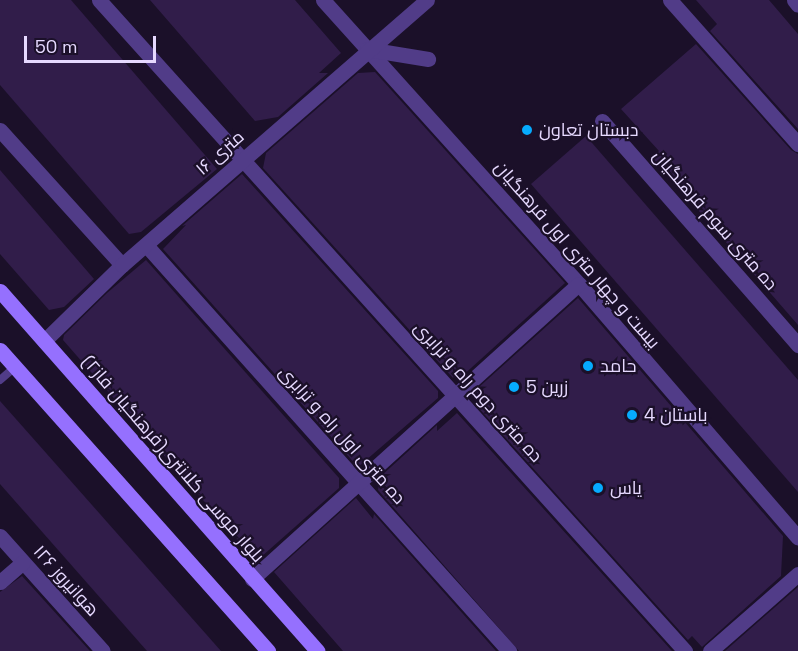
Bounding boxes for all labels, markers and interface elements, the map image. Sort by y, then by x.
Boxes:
scale bar [27,24,159,62]
text: 50 m [35,35,77,58]
place label: دبستان تعاون [539,119,639,141]
marker: دبستان تعاون [520,123,534,137]
street label: ۱۶ متری [191,126,249,180]
street label: ده متری سوم فرهنگیان [648,145,782,295]
street label: بیست و چهار متری اول فرهنگیان [490,157,664,353]
street label: ده متری دوم راه و ترابری [409,317,547,467]
street label: بلوار موسی کلانتری(فرهنگیان فاز۲) [77,351,269,567]
place label: حامد [600,355,636,377]
marker: حامد [581,359,595,373]
street label: ده متری اول راه و ترابری [274,361,410,509]
place label: زرین 5 [526,376,568,398]
marker: زرین 5 [507,380,521,394]
place label: باستان 4 [644,404,707,426]
marker: باستان 4 [625,408,639,422]
place label: یاس [610,477,642,499]
marker: یاس [591,481,605,495]
street label: هوانیروز ۱۲۶ [29,541,103,621]

